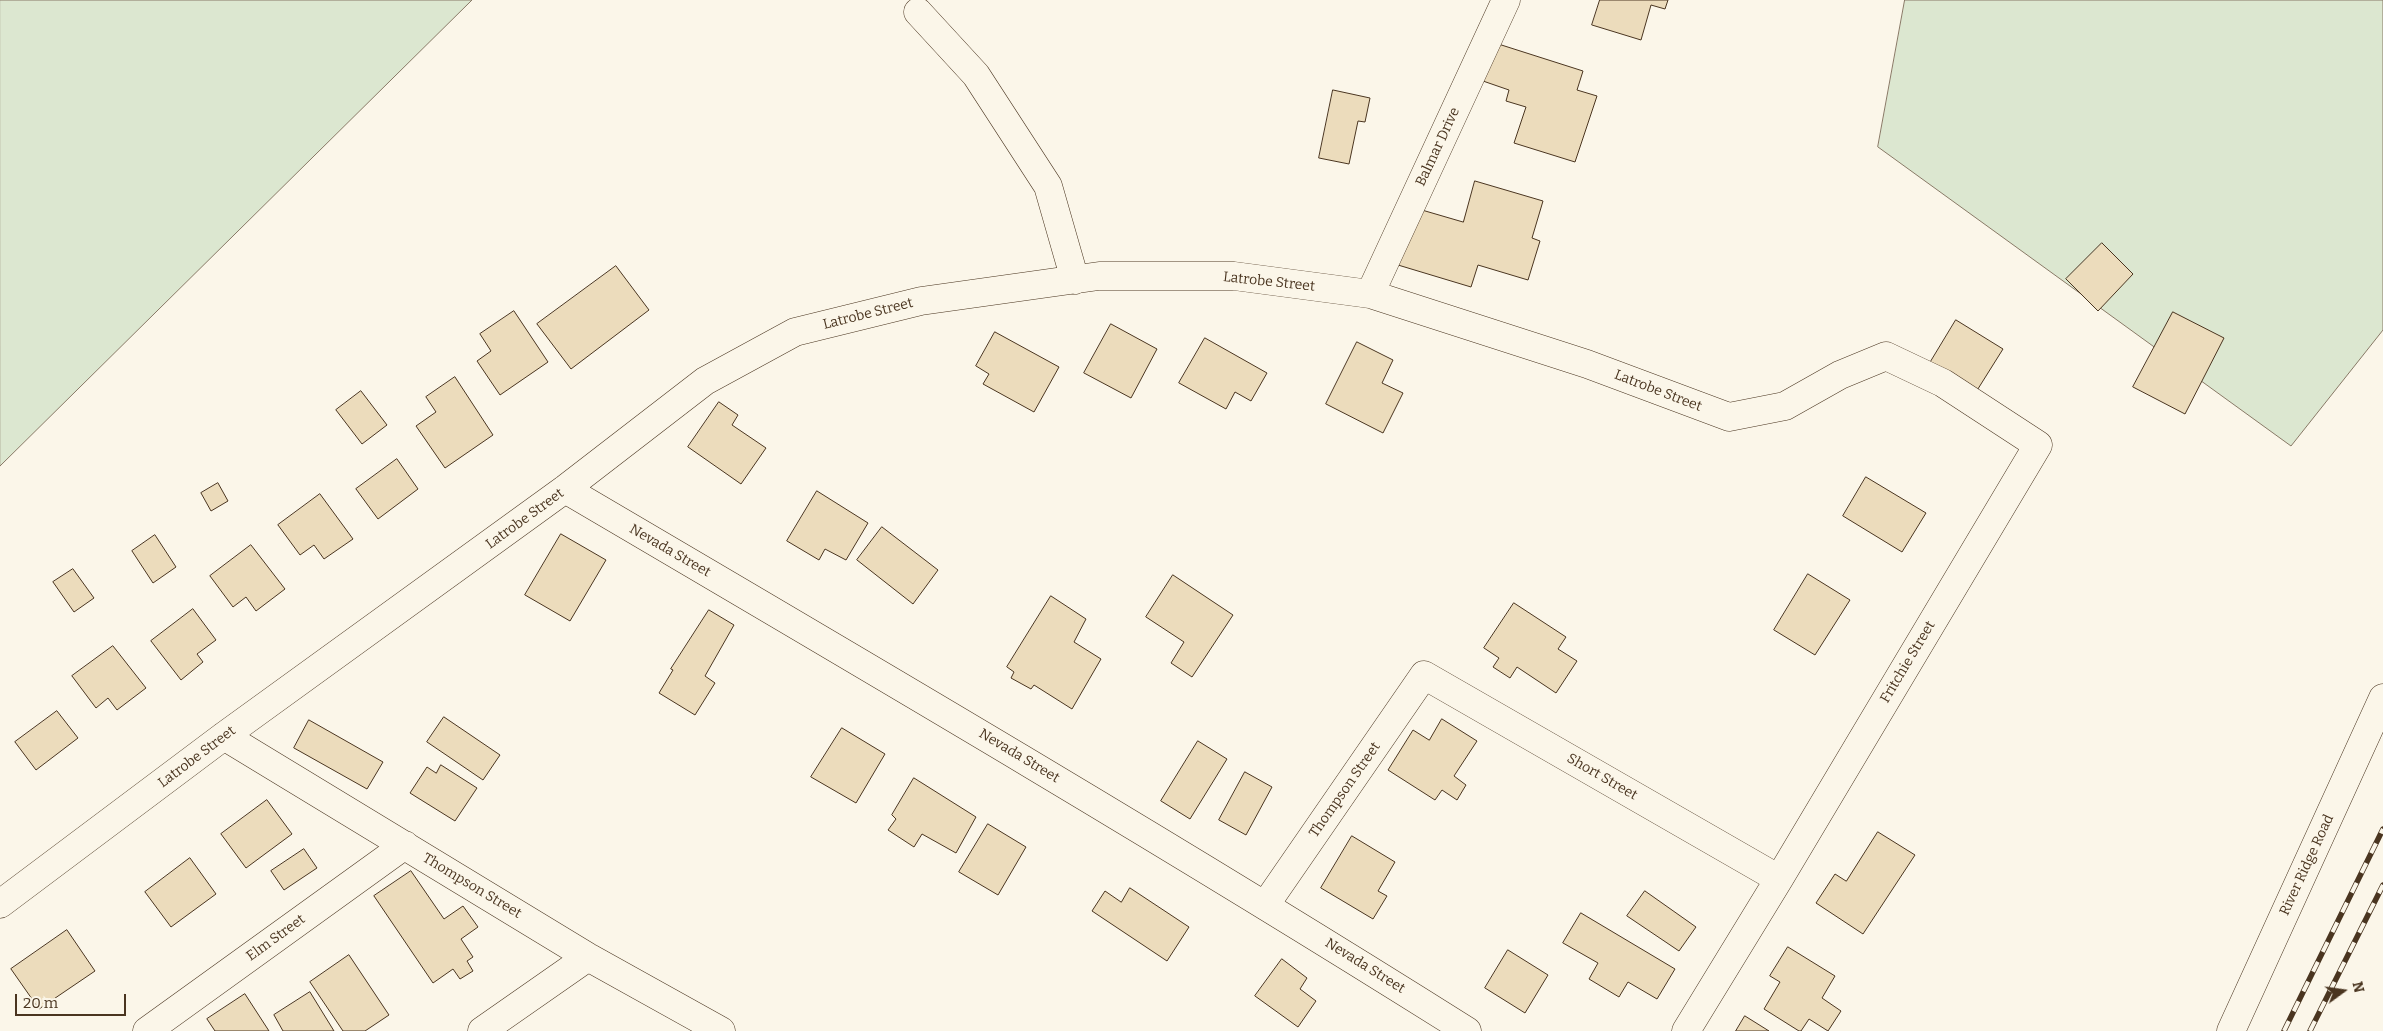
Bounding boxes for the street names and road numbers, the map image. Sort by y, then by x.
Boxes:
street label: Balmar Drive [1412,105,1464,189]
street label: Latrobe Street [1222,269,1316,295]
street label: Latrobe Street [821,295,915,333]
street label: Latrobe Street [1612,367,1704,415]
street label: Latrobe Street [483,485,567,553]
street label: Nevada Street [626,521,714,581]
street label: Fritchie Street [1877,618,1939,706]
street label: Latrobe Street [155,723,239,791]
street label: Nevada Street [976,725,1062,787]
street label: Thompson Street [1306,739,1384,841]
street label: Short Street [1564,750,1640,804]
street label: River Ridge Road [2276,812,2338,918]
street label: Thompson Street [419,850,525,922]
street label: Elm Street [243,911,309,965]
street label: Nevada Street [1322,935,1408,997]

